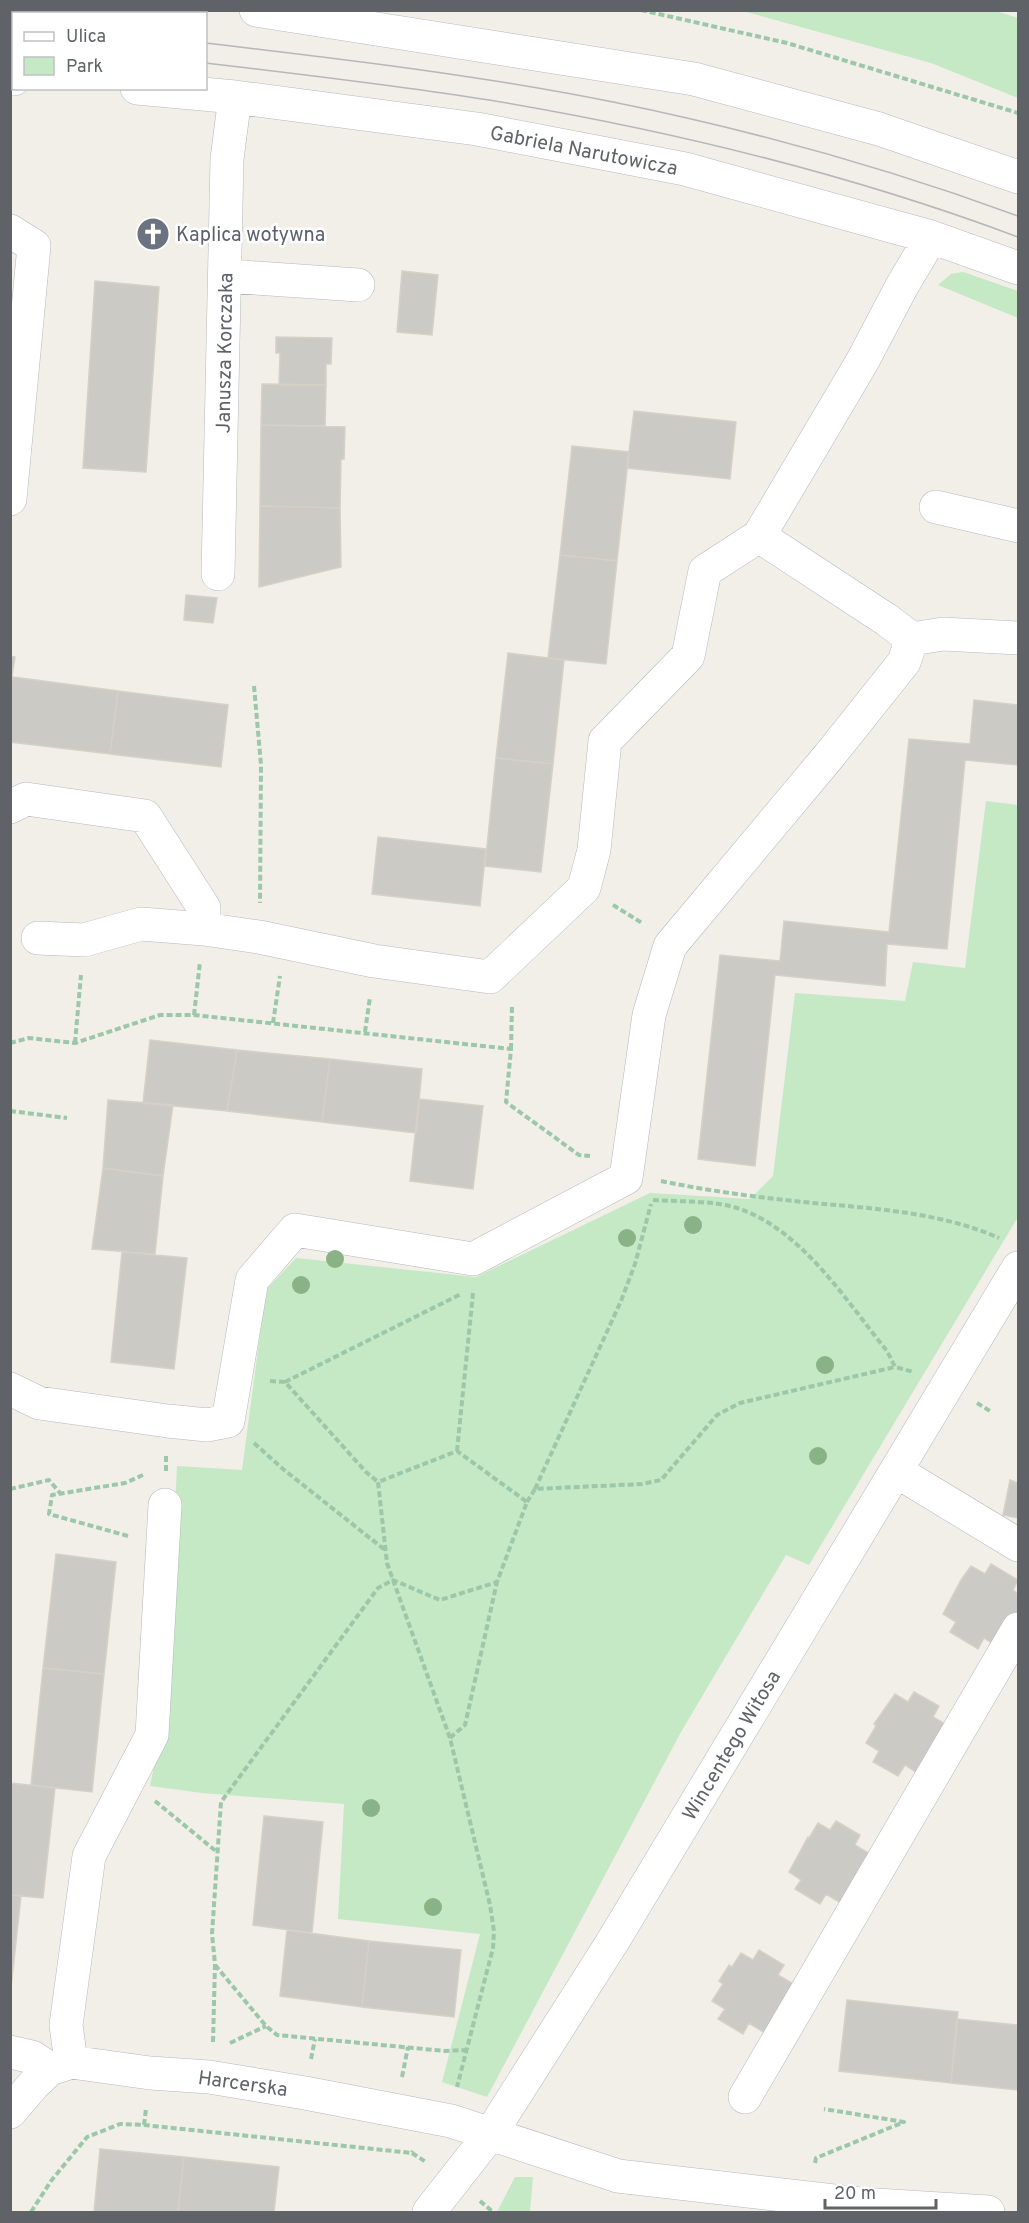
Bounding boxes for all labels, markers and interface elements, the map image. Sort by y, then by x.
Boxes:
legend [12,12,207,90]
text: Ulica [66,26,106,49]
text: Park [66,56,103,79]
street label: Gabriela Narutowicza [488,121,680,183]
church icon: Kaplica wotywna [135,216,171,252]
place label: Kaplica wotywna [176,223,325,249]
street label: Janusza Korczaka [212,272,240,434]
street label: Wincentego Witosa [678,1666,788,1826]
street label: Harcerska [196,2066,289,2104]
scale bar [825,2172,936,2210]
text: 20 m [834,2183,876,2206]

